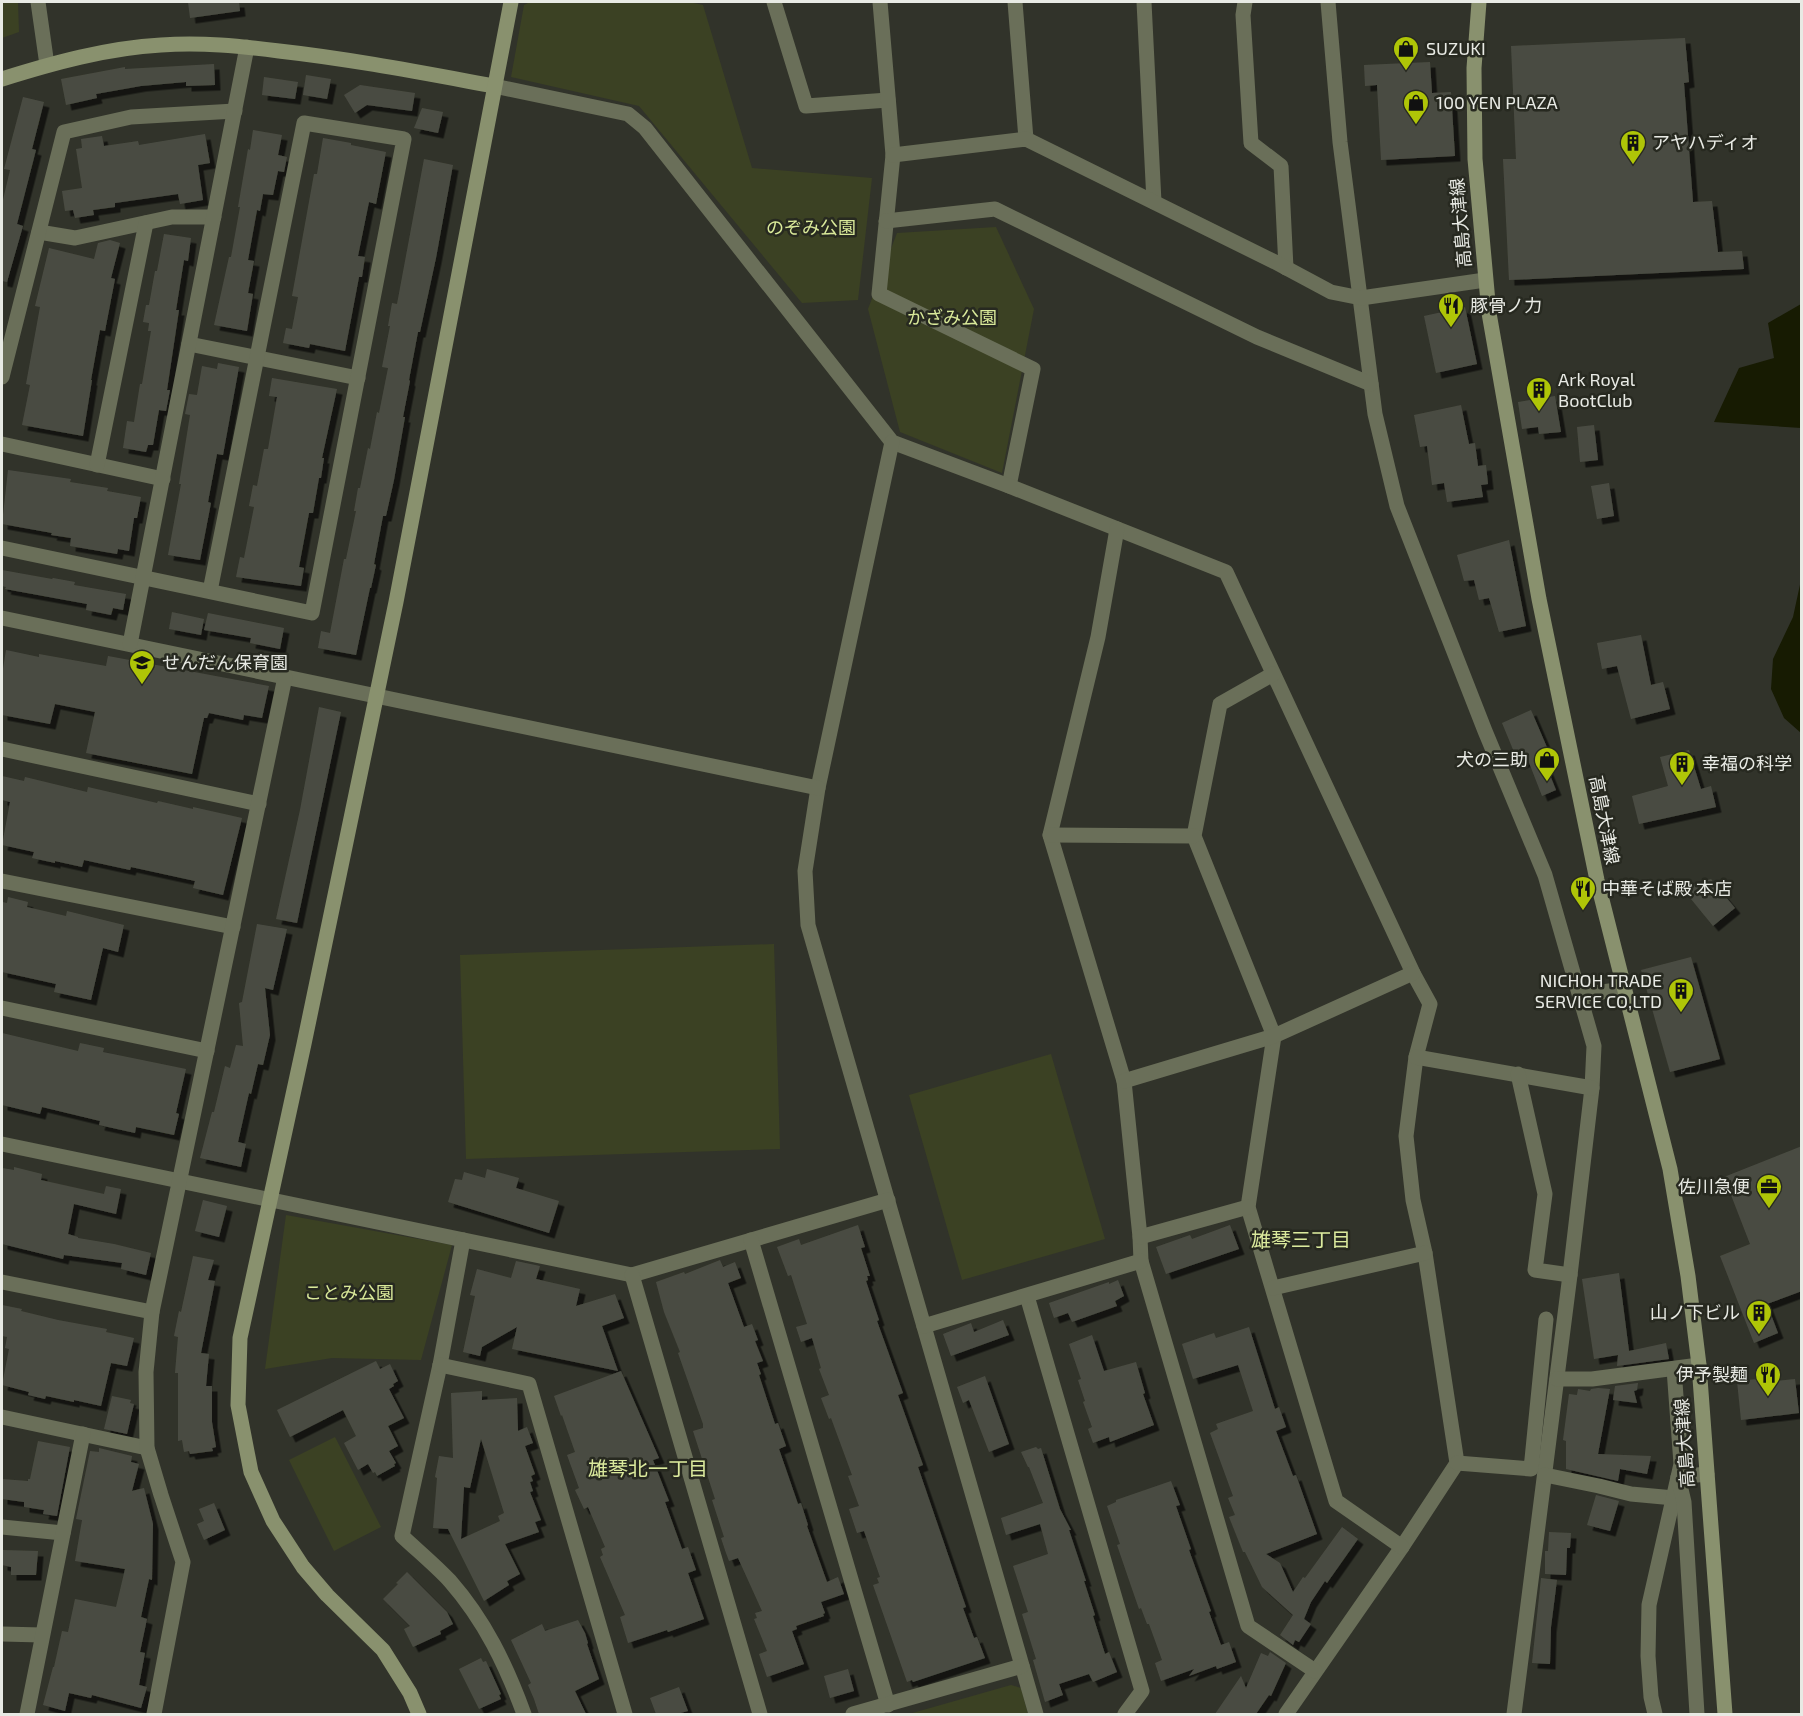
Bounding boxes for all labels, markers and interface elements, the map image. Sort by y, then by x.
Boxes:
shop icon: SUZUKI [1391,34,1421,72]
place label: SUZUKI [1426,37,1486,59]
shop icon: 100 YEN PLAZA [1401,88,1431,126]
place label: 100 YEN PLAZA [1436,91,1559,113]
building icon: アヤハディオ [1618,128,1648,166]
place label: アヤハディオ [1652,131,1758,153]
street label: 高島大津線 [1445,177,1475,269]
park label: のぞみ公園 [766,216,856,238]
restaurant icon: 豚骨ノ力 [1436,291,1466,329]
place label: 豚骨ノ力 [1470,294,1542,316]
park label: かざみ公園 [907,306,997,328]
place label: Ark Royal BootClub [1558,368,1636,411]
building icon: Ark Royal BootClub [1524,375,1554,413]
school or university icon: せんだん保育園 [127,648,157,686]
place label: せんだん保育園 [162,651,288,673]
shop icon: 犬の三助 [1532,745,1562,783]
place label: 犬の三助 [1456,748,1528,770]
building icon: 幸福の科学 [1667,749,1697,787]
place label: 幸福の科学 [1702,752,1792,774]
street label: 高島大津線 [1586,774,1624,866]
restaurant icon: 中華そば殿 本店 [1568,874,1598,912]
place label: 中華そば殿 本店 [1602,877,1732,899]
place label: NICHOH TRADE SERVICE CO,LTD [1535,969,1662,1012]
building icon: NICHOH TRADE SERVICE CO,LTD [1666,976,1696,1014]
office icon: 佐川急便 [1754,1172,1784,1210]
place label: 佐川急便 [1678,1175,1750,1197]
district label: 雄琴三丁目 [1251,1227,1351,1251]
park label: ことみ公園 [304,1281,394,1303]
building icon: 山ノ下ビル [1744,1298,1774,1336]
place label: 山ノ下ビル [1650,1301,1740,1323]
restaurant icon: 伊予製麺 [1753,1360,1783,1398]
place label: 伊予製麺 [1676,1363,1748,1385]
street label: 高島大津線 [1670,1397,1698,1489]
district label: 雄琴北一丁目 [588,1456,708,1480]

